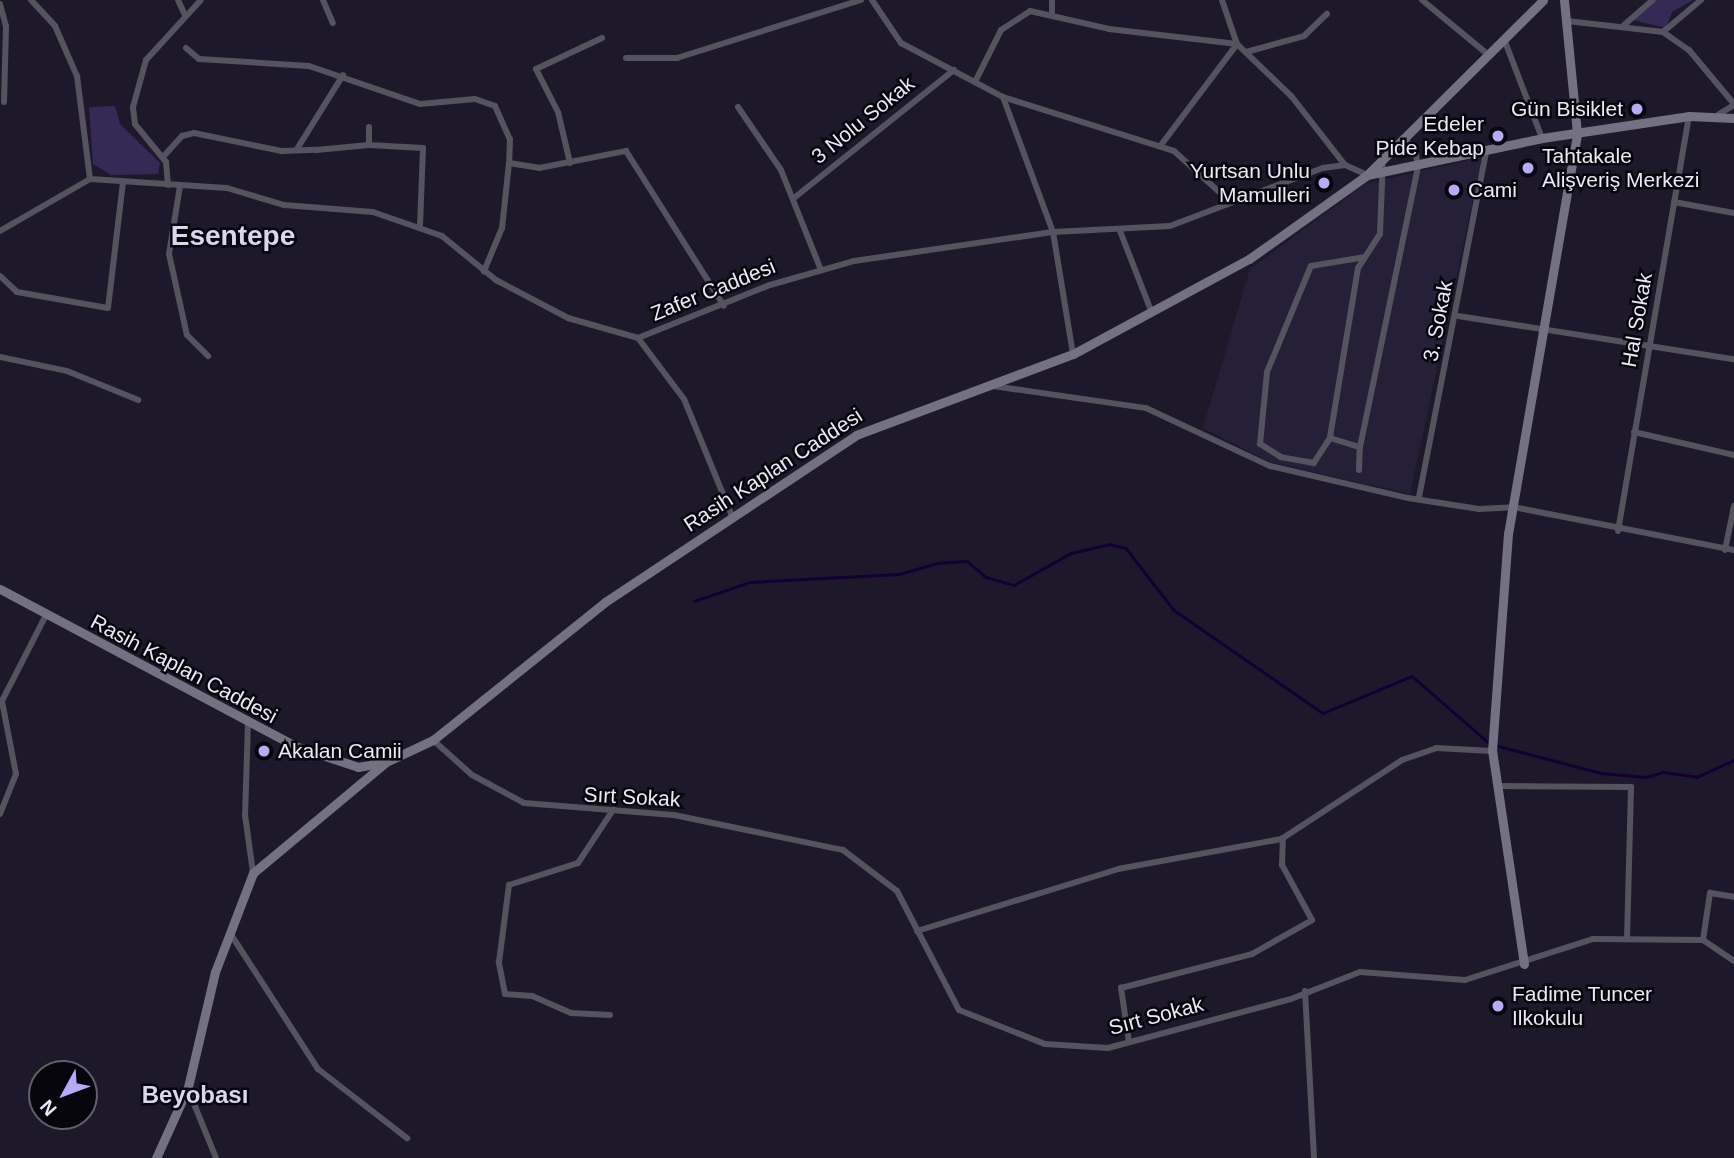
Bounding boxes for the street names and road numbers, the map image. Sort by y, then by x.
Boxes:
street label: 3 Nolu Sokak [807,71,919,169]
street label: Zafer Caddesi [647,254,779,326]
street label: Hal Sokak [1616,271,1658,369]
street label: 3. Sokak [1418,278,1458,364]
street label: Rasih Kaplan Caddesi [679,403,867,537]
street label: Rasih Kaplan Caddesi [86,609,282,729]
street label: Sırt Sokak [583,782,681,812]
street label: Sırt Sokak [1106,991,1206,1041]

